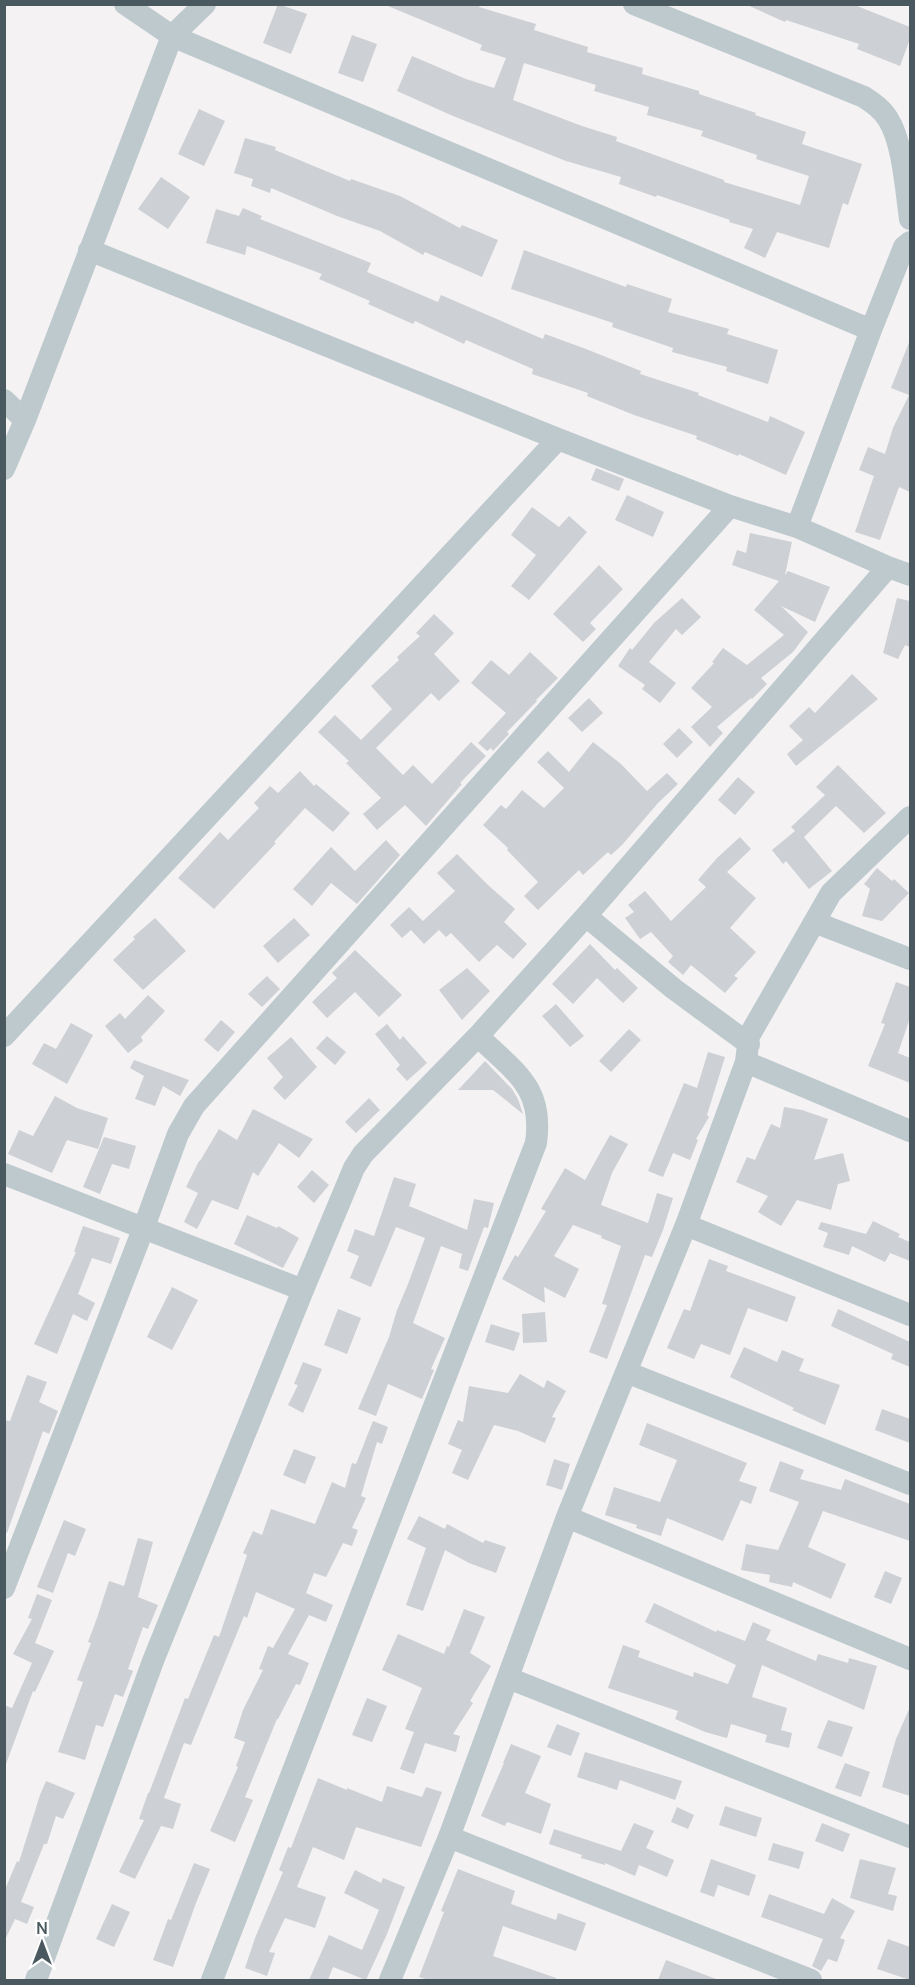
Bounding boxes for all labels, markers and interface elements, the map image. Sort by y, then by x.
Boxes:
north arrow [12,1913,72,1973]
text: N [36,1917,48,1939]

